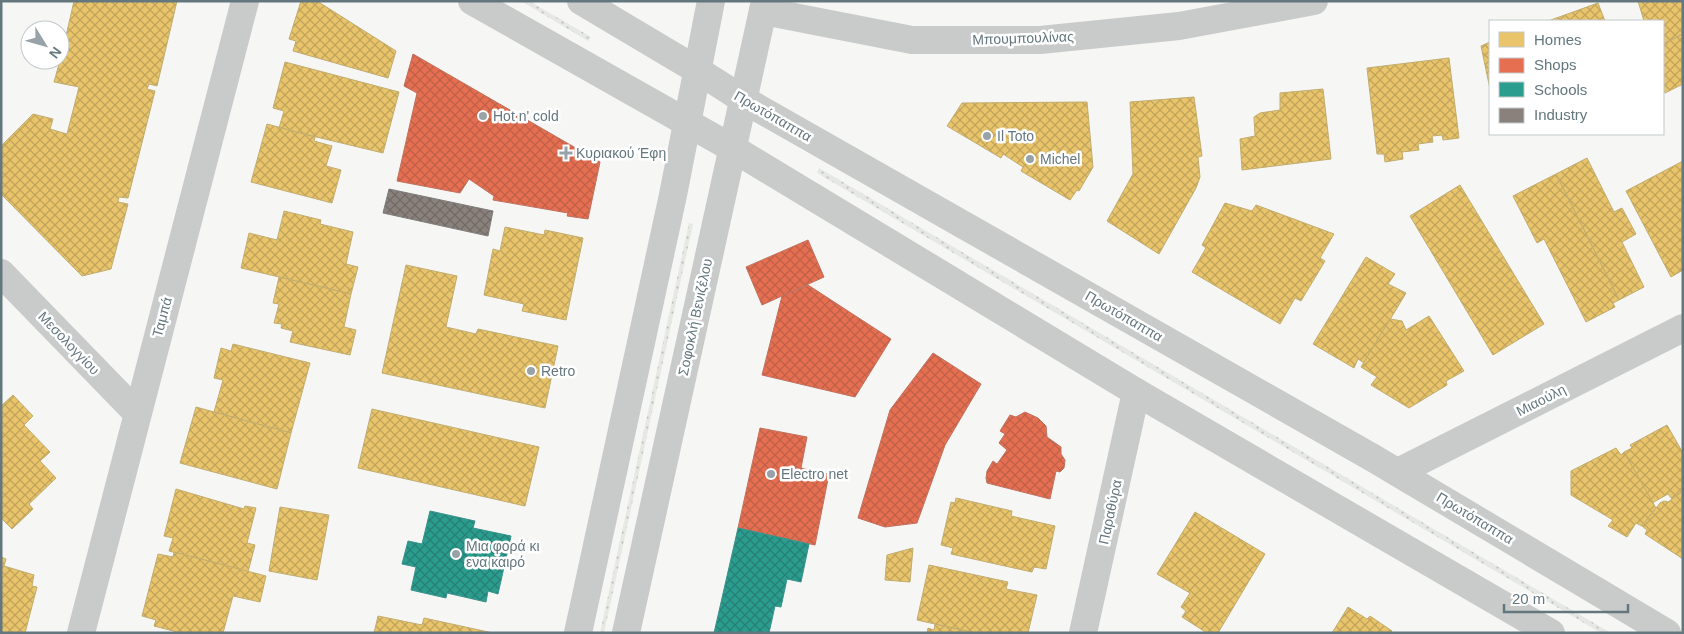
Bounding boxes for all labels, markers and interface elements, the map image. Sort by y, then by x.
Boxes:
north arrow [20,20,70,70]
legend [1489,20,1664,135]
street label: Μπουμπουλίνας [972,28,1074,48]
text: Homes [1534,31,1582,48]
text: N [46,44,65,62]
text: Shops [1534,56,1577,73]
text: Schools [1534,81,1587,98]
street label: Πρωτόπαππα [731,87,815,145]
text: Industry [1534,106,1588,123]
place label: Hot n' cold [493,108,559,124]
marker: Hot n' cold [477,110,489,122]
place label: Il Toto [997,128,1034,144]
marker: Il Toto [981,130,993,142]
place label: Κυριακού Έφη [576,145,666,161]
marker: Κυριακού Έφη [560,147,572,159]
place label: Michel [1040,151,1080,167]
marker: Michel [1024,153,1036,165]
street label: Σοφοκλή Βενιζέλου [675,257,715,377]
street label: Πρωτόπαππα [1082,287,1166,345]
street label: Ταμπά [149,295,175,339]
street label: Μεσολογγίου [35,308,103,378]
place label: Retro [541,363,575,379]
marker: Retro [525,365,537,377]
street label: Μιαούλη [1514,381,1568,419]
place label: Electro net [781,466,848,482]
marker: Electro net [765,468,777,480]
street label: Παραθύρα [1095,478,1125,546]
street label: Πρωτόπαππα [1434,489,1516,547]
place label: Μια φορά κι ενα καιρό [466,538,540,570]
marker: Μια φορά κι ενα καιρό [450,548,462,560]
scale bar [1504,582,1628,614]
text: 20 m [1512,590,1545,607]

